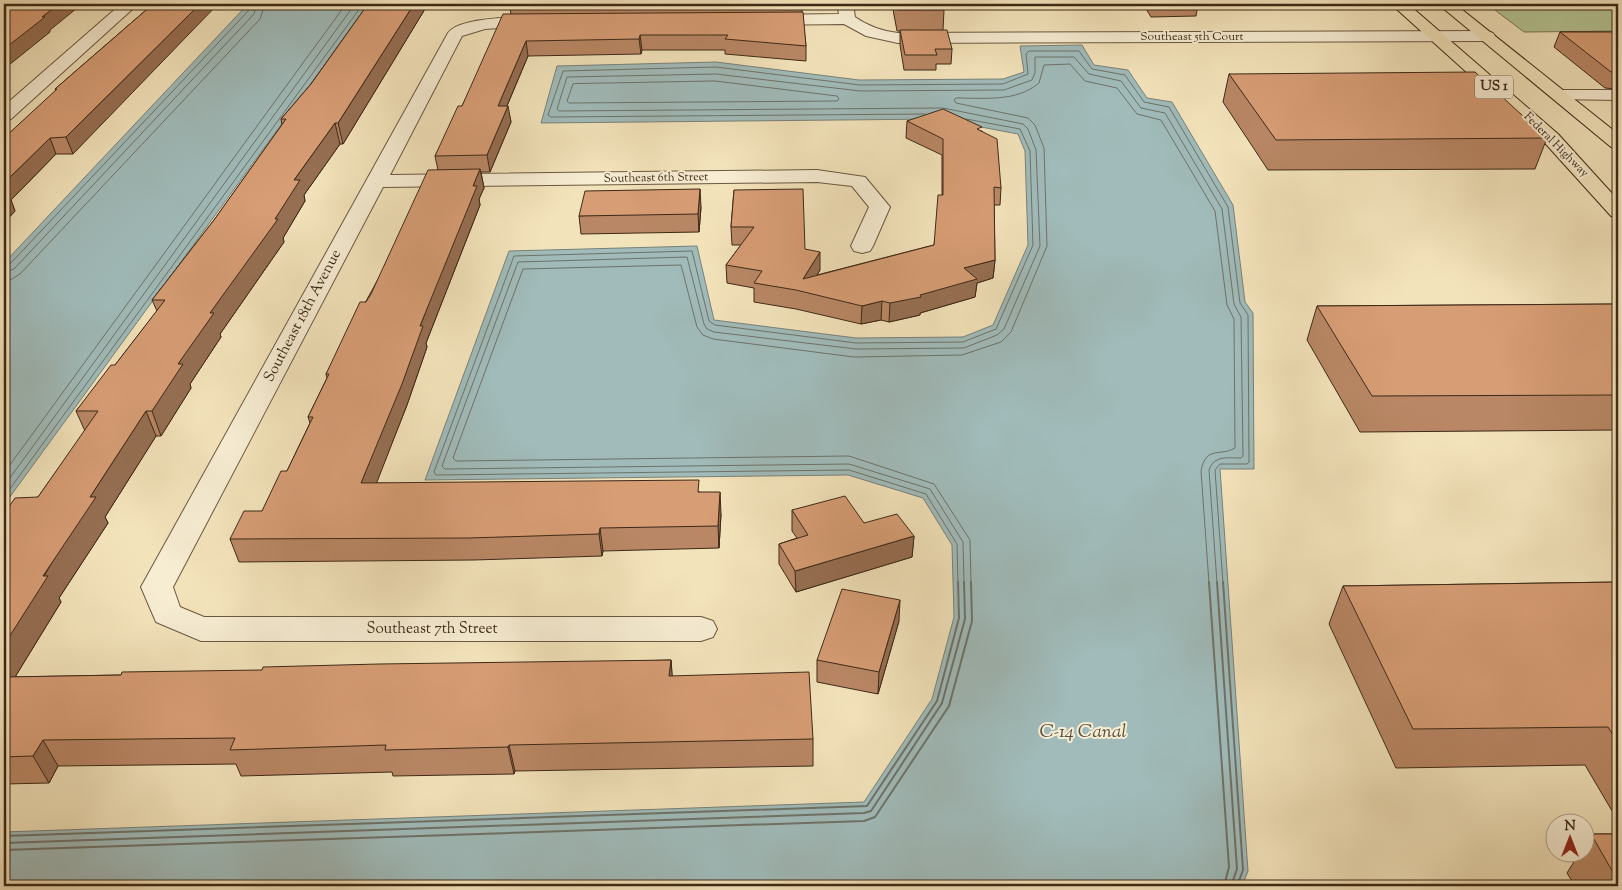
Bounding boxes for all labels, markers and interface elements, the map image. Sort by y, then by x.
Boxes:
street label: Southeast 5th Court [1140,28,1244,46]
road number: US 1 [1475,75,1513,98]
street label: Federal Highway [1519,108,1593,182]
street label: Southeast 6th Street [603,168,709,188]
street label: Southeast 18th Avenue [259,246,347,386]
street label: Southeast 7th Street [366,619,498,640]
water label: C-14 Canal [1039,719,1127,746]
north arrow [1544,812,1594,862]
text: N [1564,817,1576,837]

